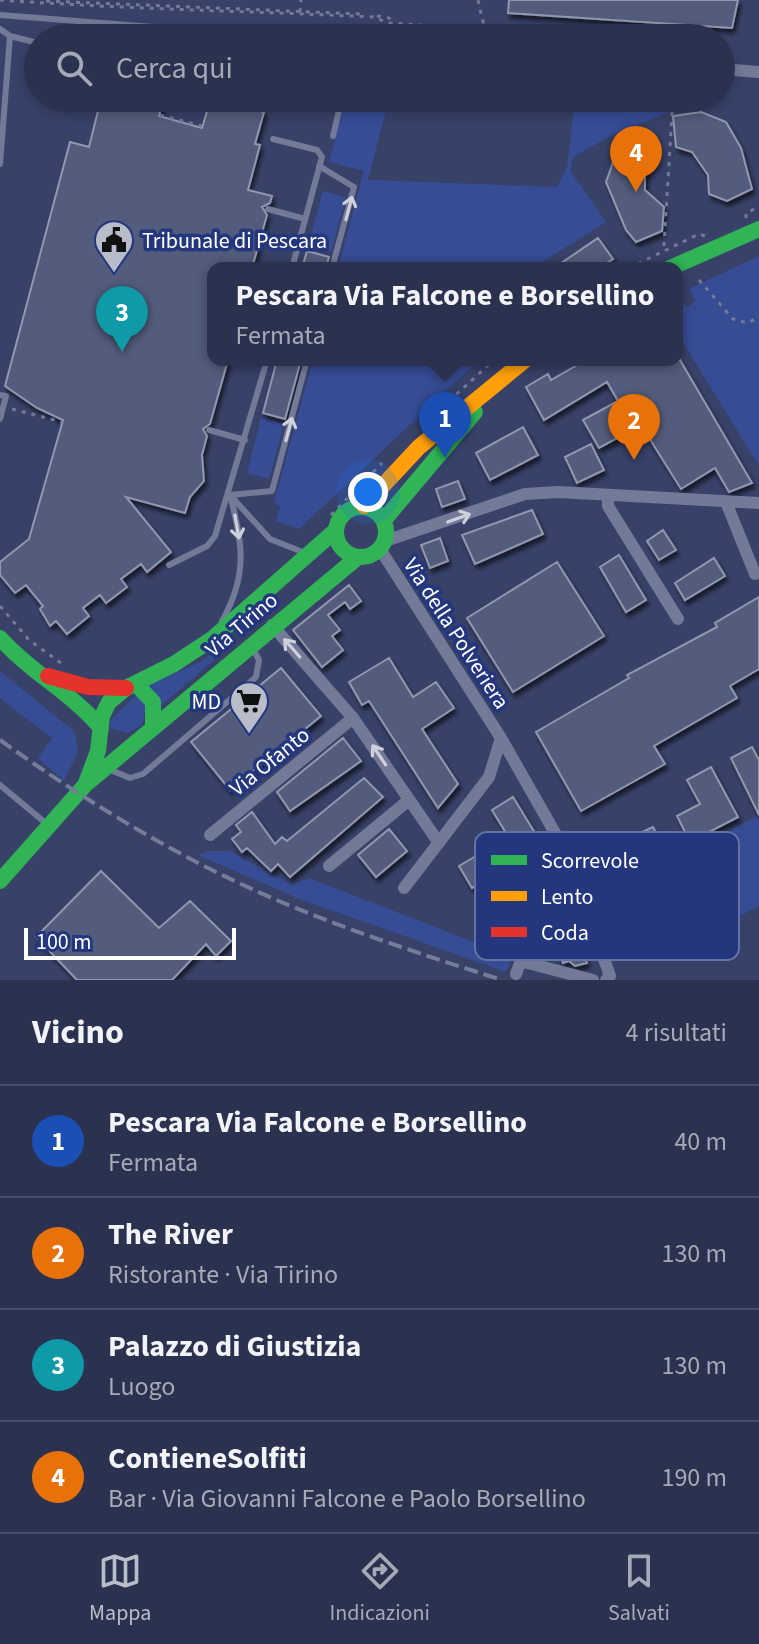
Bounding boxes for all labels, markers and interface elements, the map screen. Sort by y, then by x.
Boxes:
search box [24,24,735,112]
icon: search [52,46,96,90]
text: Cerca qui [116,47,233,90]
pin: 4 [610,126,662,192]
one-way arrow [342,195,357,221]
public building icon: Tribunale di Pescara [93,219,135,274]
place label: Tribunale di Pescara [142,225,327,257]
popup [207,262,683,366]
text: Pescara Via Falcone e Borsellino [236,274,654,317]
pin: 3 [96,286,148,352]
text: Fermata [236,317,326,354]
pin: 1 [419,392,471,458]
pin: 2 [608,394,660,460]
one-way arrow [282,417,297,443]
your location [348,472,388,512]
one-way arrow [446,510,471,524]
one-way arrow [231,514,246,540]
street label: Via della Polveriera [395,552,517,716]
street label: Via Tirino [198,585,285,665]
one-way arrow [283,639,301,659]
supermarket icon: MD [228,680,270,735]
place label: MD [191,686,221,718]
street label: Via Ofanto [223,719,317,804]
one-way arrow [371,745,387,767]
legend [475,832,739,960]
text: Scorrevole [541,845,639,877]
text: Lento [541,881,593,913]
text: Coda [541,917,589,949]
scale bar [24,924,236,960]
text: 100 m [36,926,91,958]
text: Vicino [32,1008,124,1057]
text: 4 risultati [626,1014,727,1051]
text: Pescara Via Falcone e Borsellino [108,1101,527,1144]
text: 1 [51,1123,65,1160]
text: 40 m [674,1123,727,1160]
text: Fermata [108,1144,198,1181]
text: The River [108,1213,233,1256]
text: 2 [51,1235,65,1272]
text: 130 m [661,1235,727,1272]
text: Ristorante · Via Tirino [108,1256,338,1293]
text: Palazzo di Giustizia [108,1325,361,1368]
text: 3 [51,1347,65,1384]
text: 130 m [661,1347,727,1384]
text: Luogo [108,1368,175,1405]
text: ContieneSolfiti [108,1437,307,1480]
text: 4 [51,1459,65,1496]
text: 190 m [661,1459,727,1496]
text: Bar · Via Giovanni Falcone e Paolo Borsellino [108,1480,586,1517]
tab: Mappa [89,1549,151,1629]
tab: Indicazioni [329,1549,430,1629]
tab: Salvati [608,1549,670,1629]

